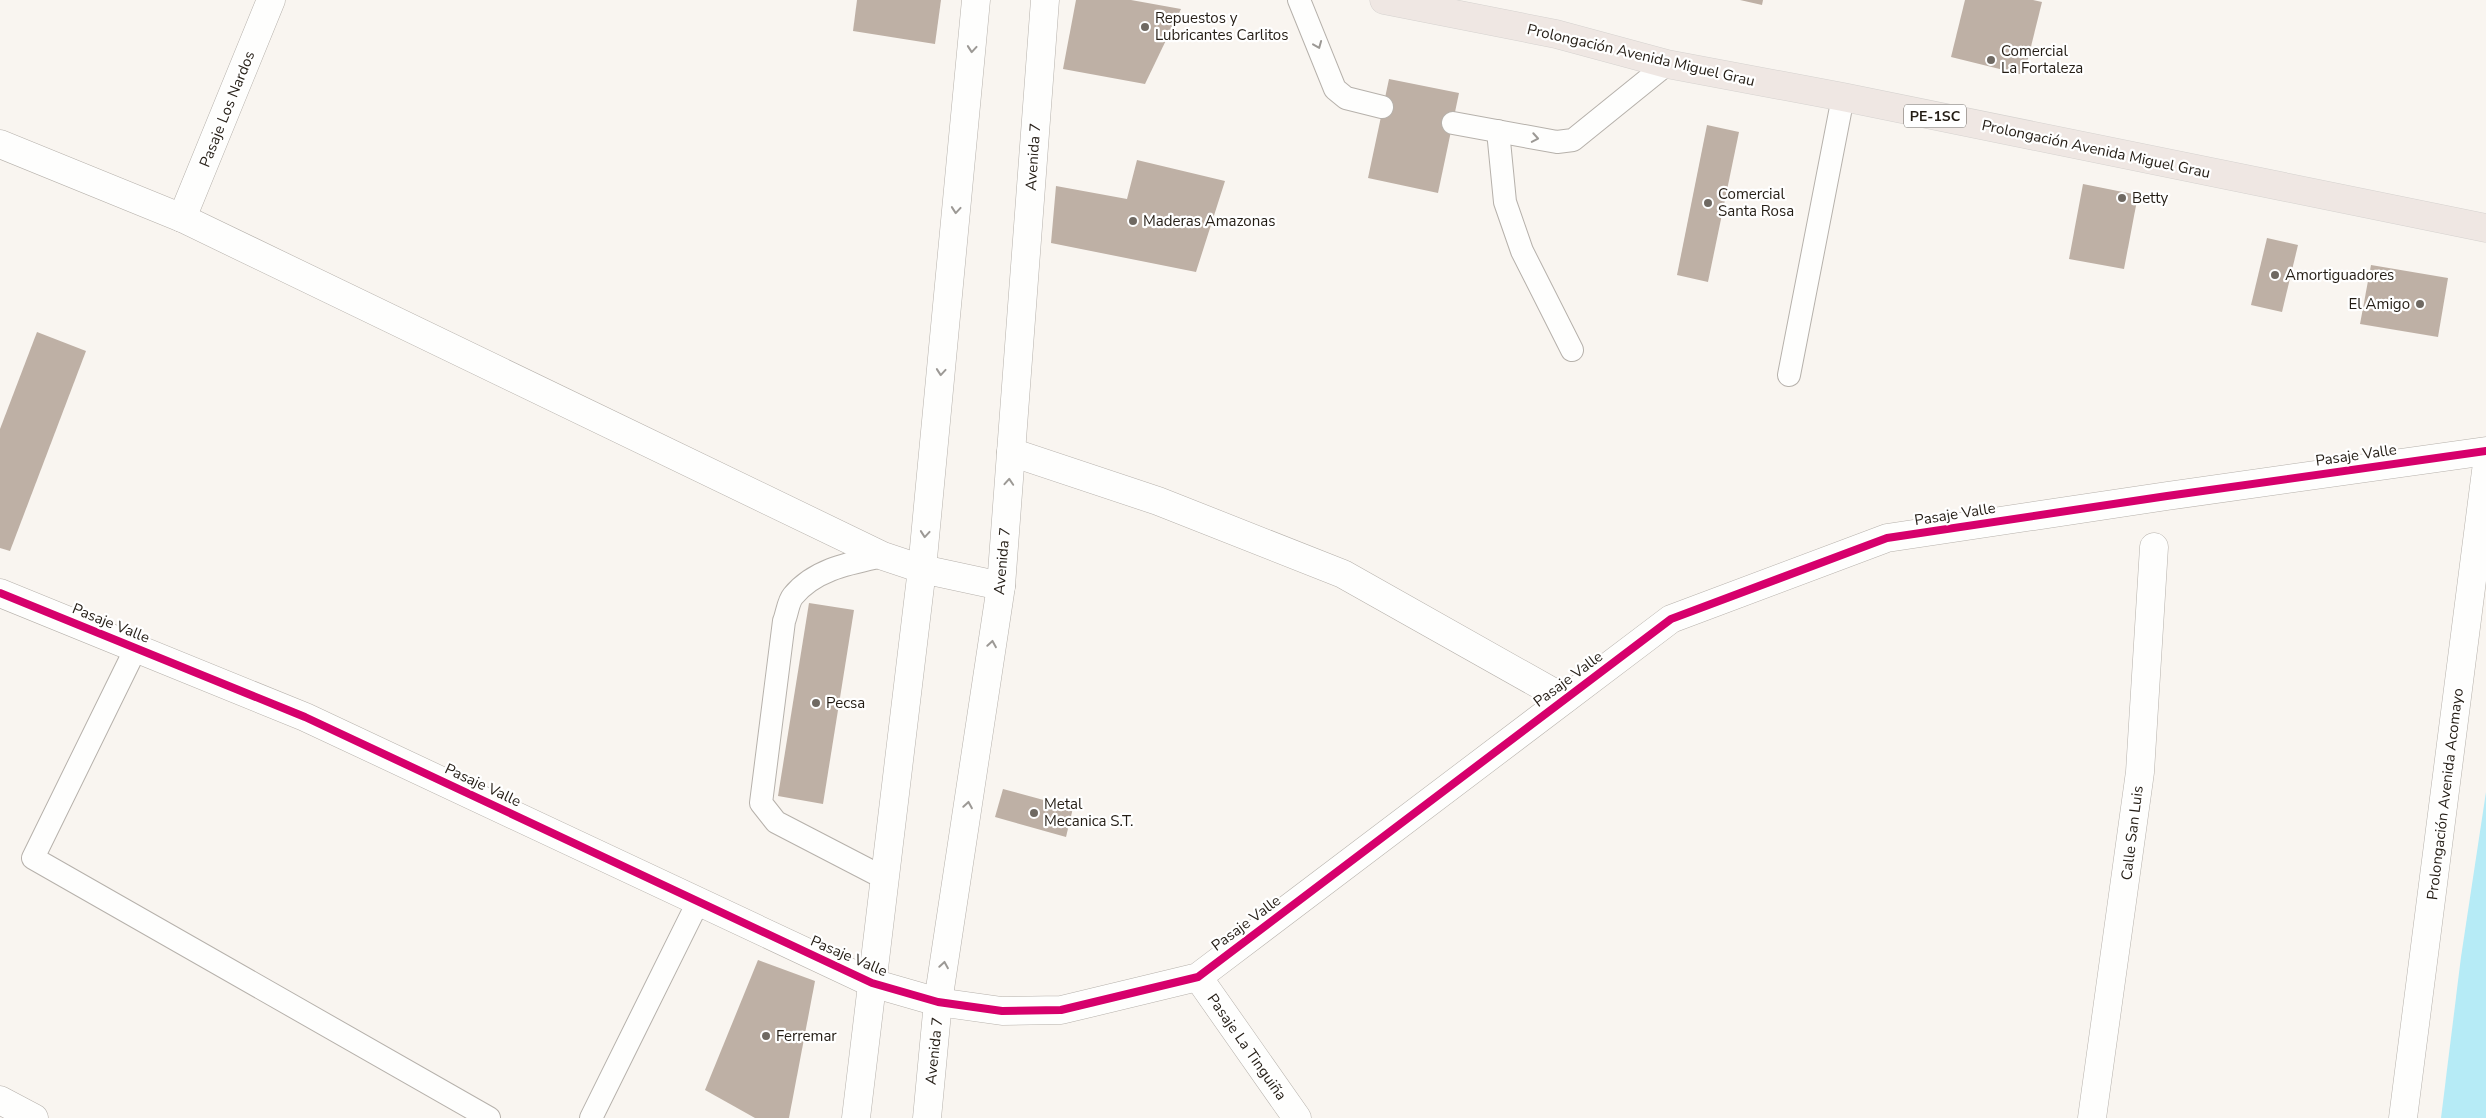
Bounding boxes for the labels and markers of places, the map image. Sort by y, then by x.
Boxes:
place label: Repuestos y Lubricantes Carlitos [1155,8,1288,45]
marker: Repuestos y Lubricantes Carlitos [1139,21,1151,33]
place label: Comercial La Fortaleza [2001,41,2083,78]
marker: Comercial La Fortaleza [1985,54,1997,66]
place label: Comercial Santa Rosa [1718,184,1794,221]
place label: Betty [2132,188,2169,208]
marker: Betty [2116,192,2128,204]
marker: Comercial Santa Rosa [1702,197,1714,209]
place label: Maderas Amazonas [1143,211,1275,231]
marker: Maderas Amazonas [1127,215,1139,227]
place label: Amortiguadores [2285,265,2394,285]
marker: Amortiguadores [2269,269,2281,281]
place label: El Amigo [2349,294,2410,314]
marker: El Amigo [2414,298,2426,310]
place label: Pecsa [826,693,865,713]
marker: Pecsa [810,697,822,709]
place label: Metal Mecanica S.T. [1044,794,1133,831]
marker: Metal Mecanica S.T. [1028,807,1040,819]
place label: Ferremar [776,1026,837,1046]
marker: Ferremar [760,1030,772,1042]

